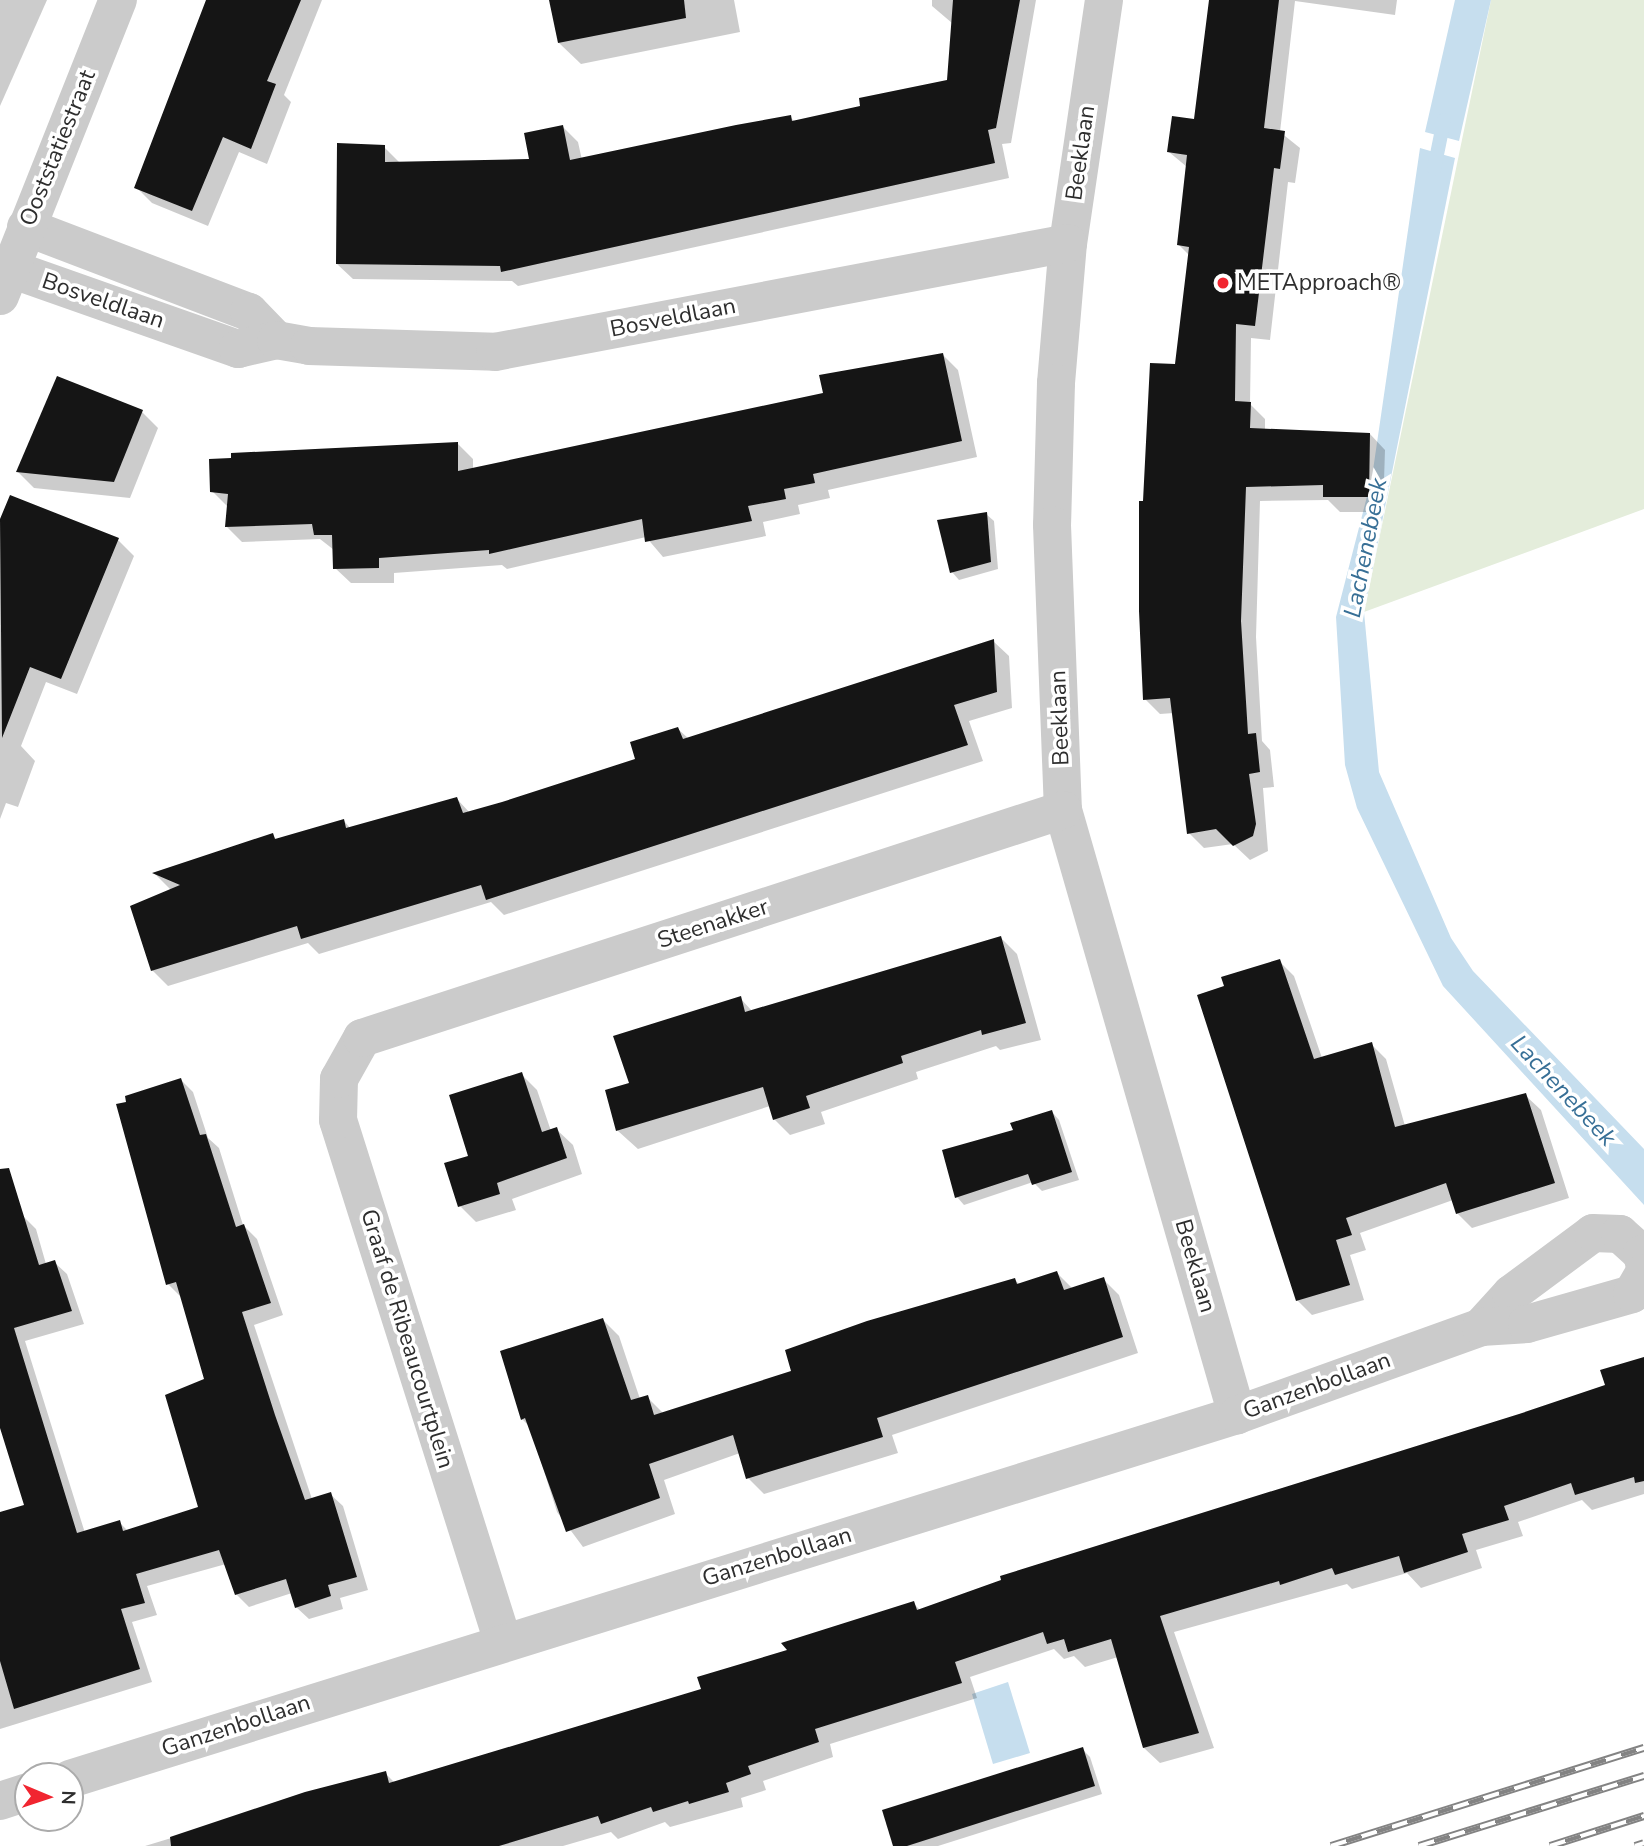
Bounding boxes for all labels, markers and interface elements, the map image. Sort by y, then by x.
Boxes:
street label: Ooststatiestraat [14,66,102,230]
street label: Beeklaan [1061,104,1101,202]
street label: Bosveldlaan [38,267,168,335]
place label: METApproach® [1237,269,1401,297]
marker: METApproach® [1215,275,1231,291]
street label: Bosveldlaan [608,292,738,344]
water label: Lachenebeek [1338,476,1394,620]
street label: Beeklaan [1045,670,1075,766]
street label: Steenakker [654,893,772,955]
water label: Lachenebeek [1504,1030,1622,1152]
street label: Graaf de Ribeaucourtplein [354,1206,460,1472]
street label: Beeklaan [1169,1216,1221,1316]
street label: Ganzenbollaan [1239,1347,1395,1425]
street label: Ganzenbollaan [699,1521,855,1593]
street label: Ganzenbollaan [158,1689,314,1763]
north arrow [14,1762,84,1832]
text: N [55,1790,81,1805]

